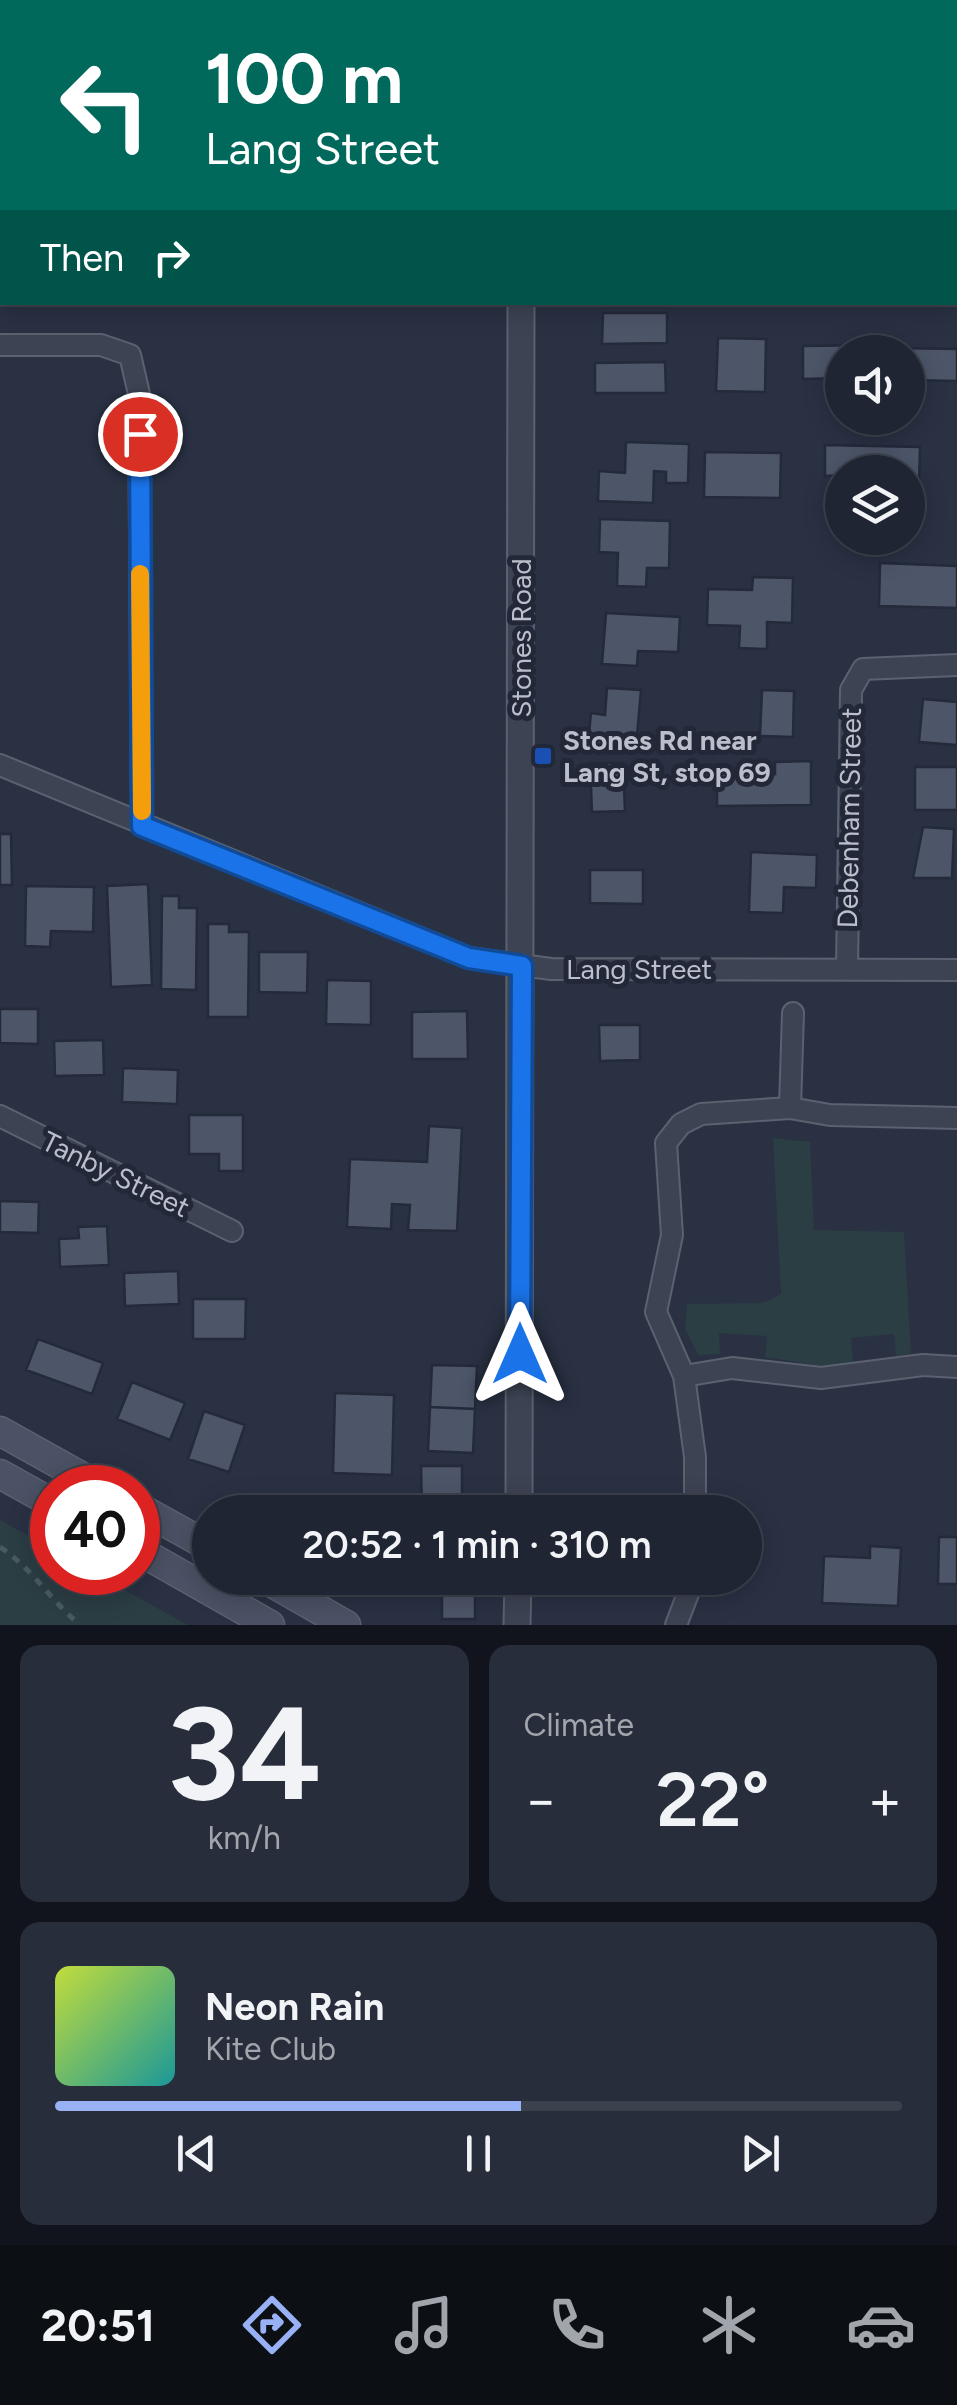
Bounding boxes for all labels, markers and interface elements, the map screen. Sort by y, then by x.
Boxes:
text: 100 m [205,36,403,121]
icon: left [40,40,170,170]
text: Lang Street [205,121,440,175]
icon: right [144,230,199,285]
text: Then [40,235,124,281]
map controls [825,335,925,555]
button: sound [825,335,925,435]
pin [98,392,183,477]
icon: arrive [113,407,168,462]
button: layers [825,455,925,555]
street label: Stones Road [504,558,538,718]
street label: Debenham Street [830,707,868,929]
place label: Stones Rd near Lang St, stop 69 [563,723,771,789]
marker: Stones Rd near Lang St, stop 69 [532,745,554,767]
street label: Lang Street [566,952,712,986]
street label: Tanby Street [37,1124,195,1224]
position arrow [468,1302,572,1406]
speed limit sign: 40 [30,1465,160,1595]
text: 20:52 · 1 min · 310 m [302,1522,652,1568]
text: 34 [167,1676,322,1832]
text: Climate [524,1706,634,1744]
text: 22° [656,1755,770,1845]
text: − [524,1767,558,1833]
text: + [868,1767,902,1833]
text: km/h [208,1819,281,1857]
text: Neon Rain [205,1984,384,2030]
text: Kite Club [205,2030,336,2068]
icon: previous [169,2126,224,2181]
icon: pause [451,2126,506,2181]
icon: next [733,2126,788,2181]
icon: directions [237,2290,307,2360]
icon: music [389,2290,459,2360]
icon: phone [542,2290,612,2360]
icon: climate [694,2290,764,2360]
icon: car [846,2290,916,2360]
text: 20:51 [41,2298,155,2352]

